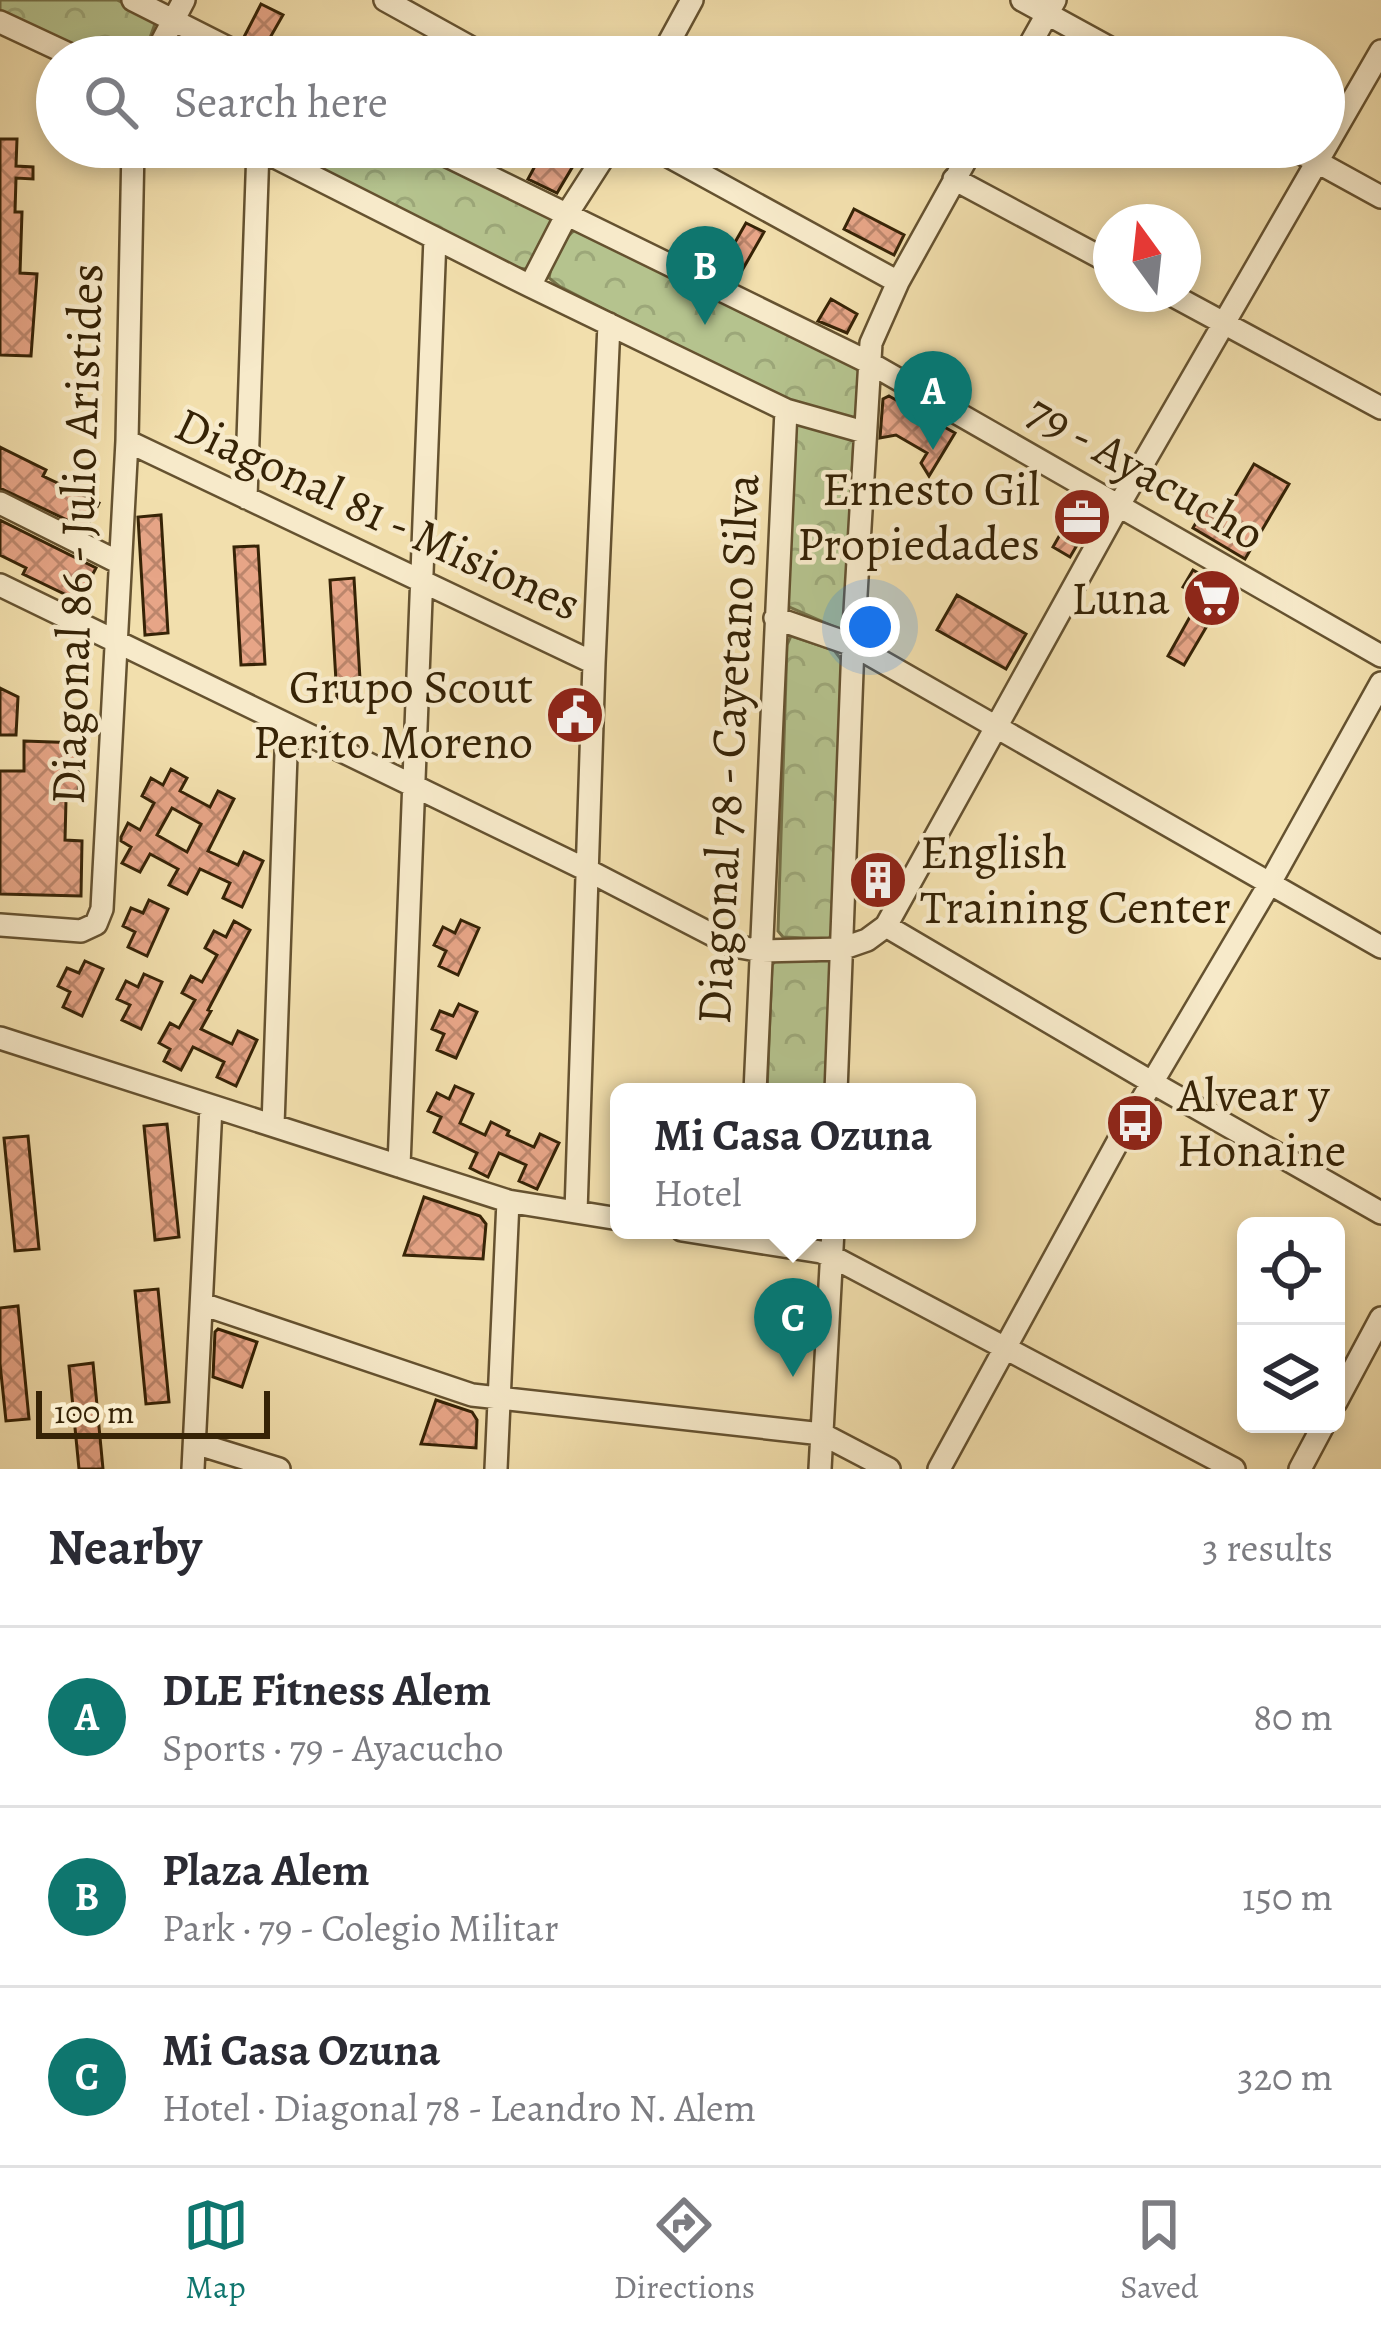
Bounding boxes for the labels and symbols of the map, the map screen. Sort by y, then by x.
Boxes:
north arrow [1093,204,1201,312]
pin: B [666,226,744,325]
street label: Diagonal 86 - Julio Aristides [35,262,119,806]
pin: A [894,351,972,450]
street label: 79 - Ayacucho [1015,378,1277,566]
street label: Diagonal 81 - Misiones [165,391,591,637]
place label: Ernesto Gil Propiedades [797,456,1040,577]
street label: Diagonal 78 - Cayetano Silva [681,472,775,1026]
office icon: Ernesto Gil Propiedades [1051,486,1113,548]
place label: Luna [1071,565,1171,631]
supermarket icon: Luna [1181,567,1243,629]
your location [840,597,900,657]
place label: Grupo Scout Perito Moreno [253,654,533,775]
public building icon: Grupo Scout Perito Moreno [544,684,606,746]
place label: English Training Center [920,819,1231,940]
building icon: English Training Center [847,849,909,911]
place label: Alvear y Honaine [1176,1062,1346,1183]
bus stop icon: Alvear y Honaine [1104,1092,1166,1154]
pin: C [754,1278,832,1377]
scale bar [36,1385,270,1438]

